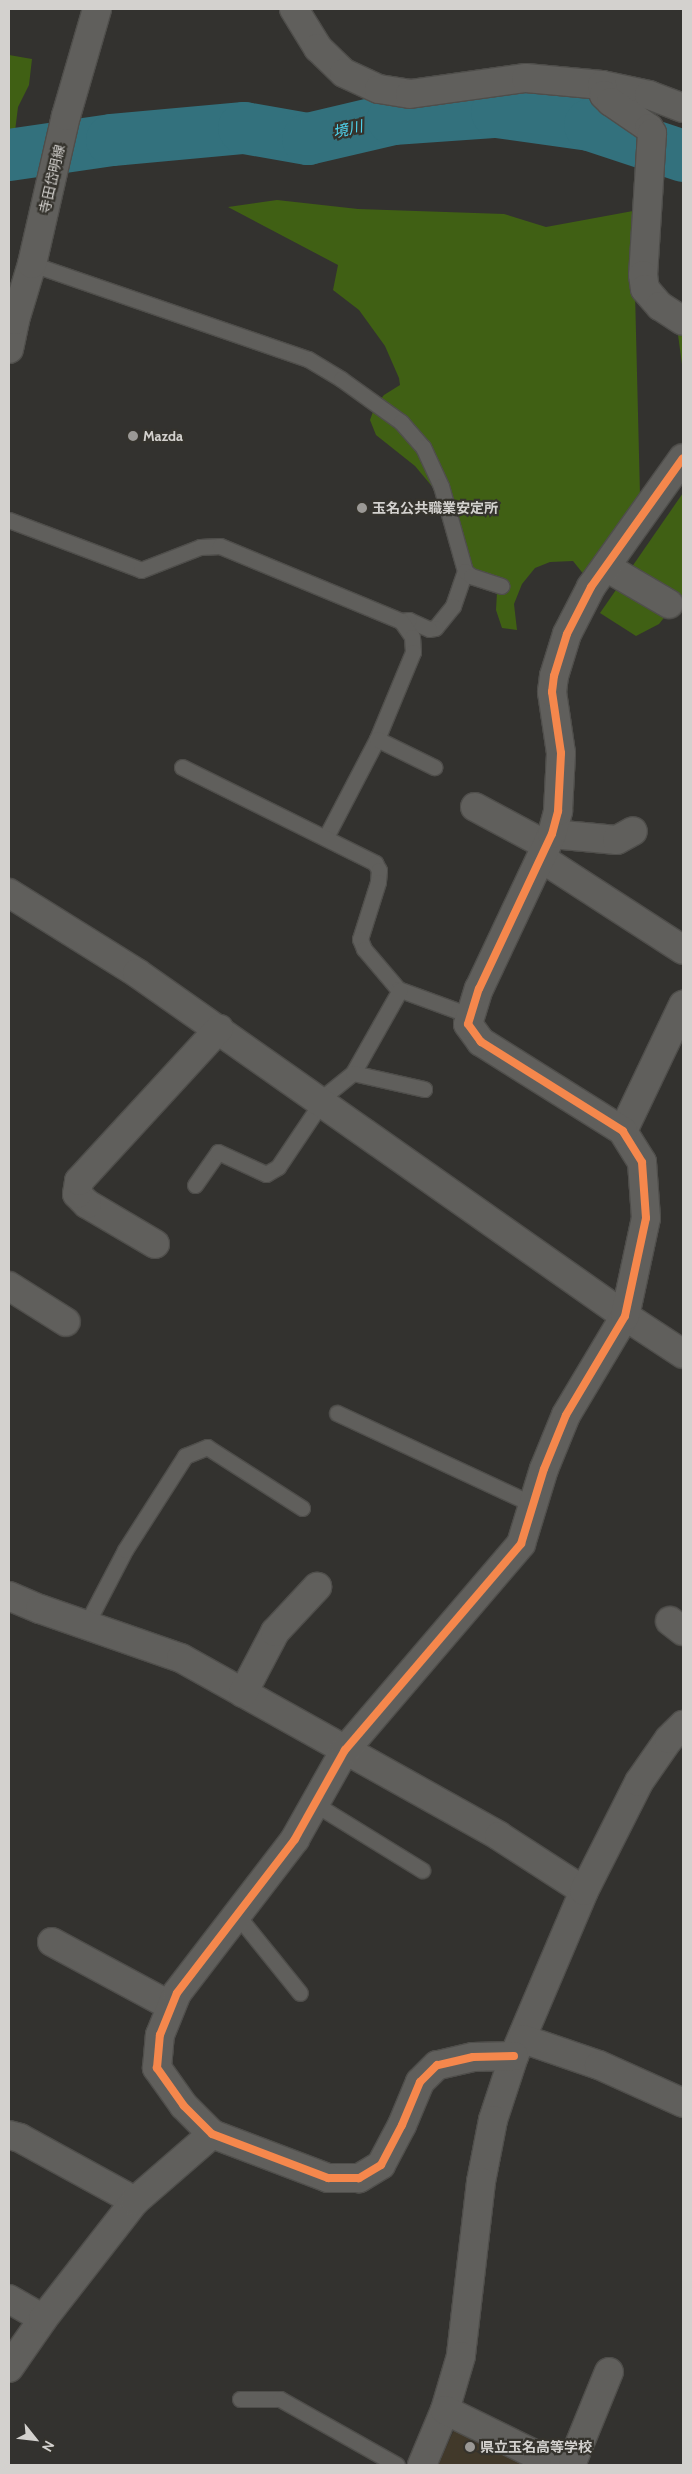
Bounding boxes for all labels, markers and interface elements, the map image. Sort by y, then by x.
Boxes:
water label: 境川 [331,118,365,142]
street label: 寺田岱明線 [36,143,68,215]
place label: Mazda [143,428,183,444]
marker: Mazda [127,430,139,442]
place label: 玉名公共職業安定所 [372,500,498,516]
marker: 玉名公共職業安定所 [356,502,368,514]
north arrow [10,2414,60,2464]
text: N [38,2438,58,2455]
place label: 県立玉名高等学校 [480,2439,592,2455]
marker: 県立玉名高等学校 [464,2441,476,2453]

